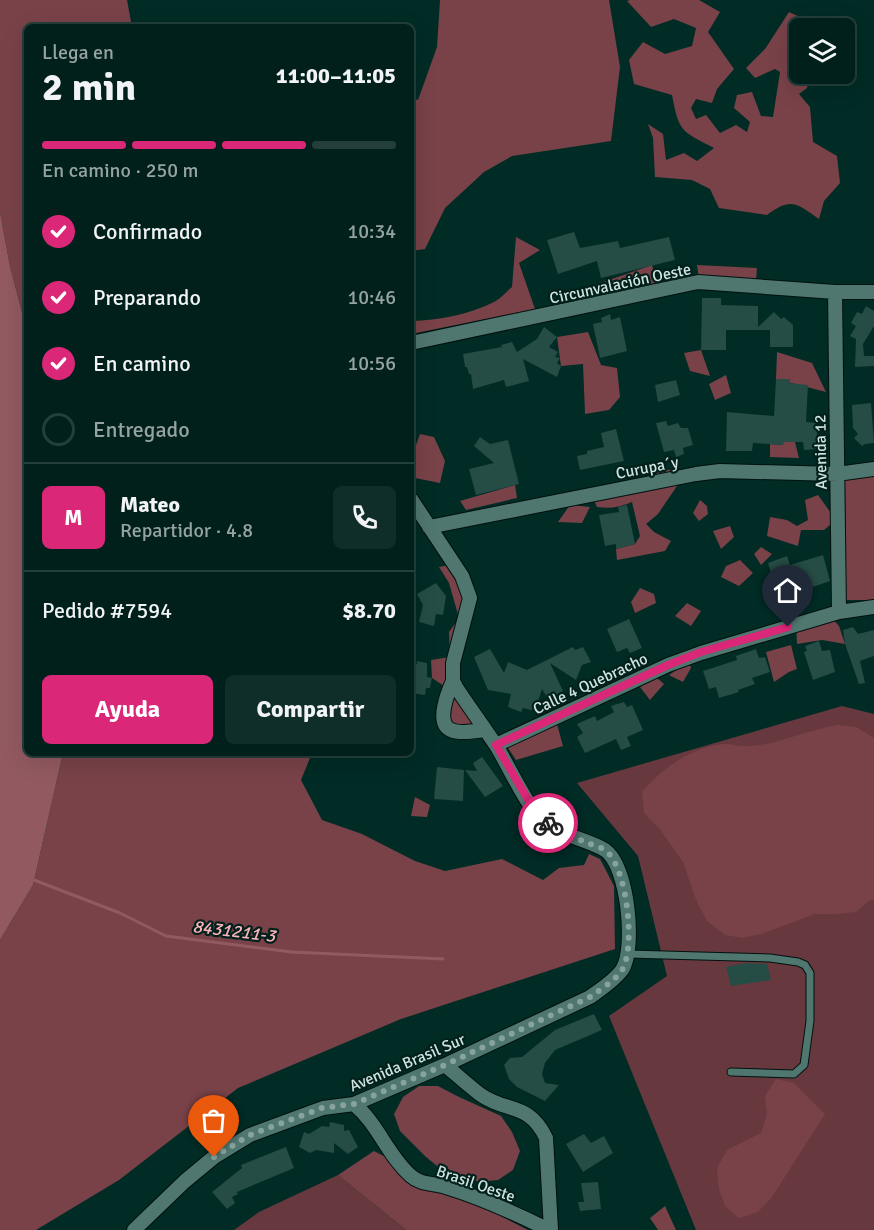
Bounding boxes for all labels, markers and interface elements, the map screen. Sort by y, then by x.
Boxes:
map controls [789,18,855,84]
button: layers [789,18,855,84]
text: Llega en [42,40,114,65]
text: 11:00–11:05 [276,62,396,89]
text: 2 min [42,63,136,111]
text: En camino · 250 m [42,158,199,183]
icon: check [42,215,75,248]
text: Confirmado [93,218,202,245]
text: 10:34 [347,219,396,244]
street label: Circunvalación Oeste [548,259,693,309]
icon: check [42,281,75,314]
text: Preparando [93,284,201,311]
text: 10:46 [347,285,396,310]
icon: check [42,347,75,380]
text: En camino [93,350,191,377]
text: 10:56 [347,351,396,376]
street label: Avenida 12 [810,414,832,490]
text: Entregado [93,416,190,443]
street label: Curupa´y [614,452,681,484]
button: phone [333,486,396,549]
text: Mateo [120,491,180,518]
text: M [64,504,83,531]
text: Repartidor · 4.8 [120,518,253,543]
pin [762,565,813,627]
icon: home [771,574,804,607]
text: Pedido #7594 [42,597,172,624]
text: $8.70 [342,597,396,624]
street label: Calle 4 Quebracho [530,649,651,719]
button: Ayuda [42,675,213,744]
button: Compartir [225,675,396,744]
courier [518,793,578,853]
icon: bike [532,807,565,840]
water label: 8431211-3 [191,915,278,947]
street label: Avenida Brasil Sur [346,1029,469,1096]
pin [188,1095,239,1157]
icon: bag [197,1104,230,1137]
street label: Brasil Oeste [434,1161,518,1207]

